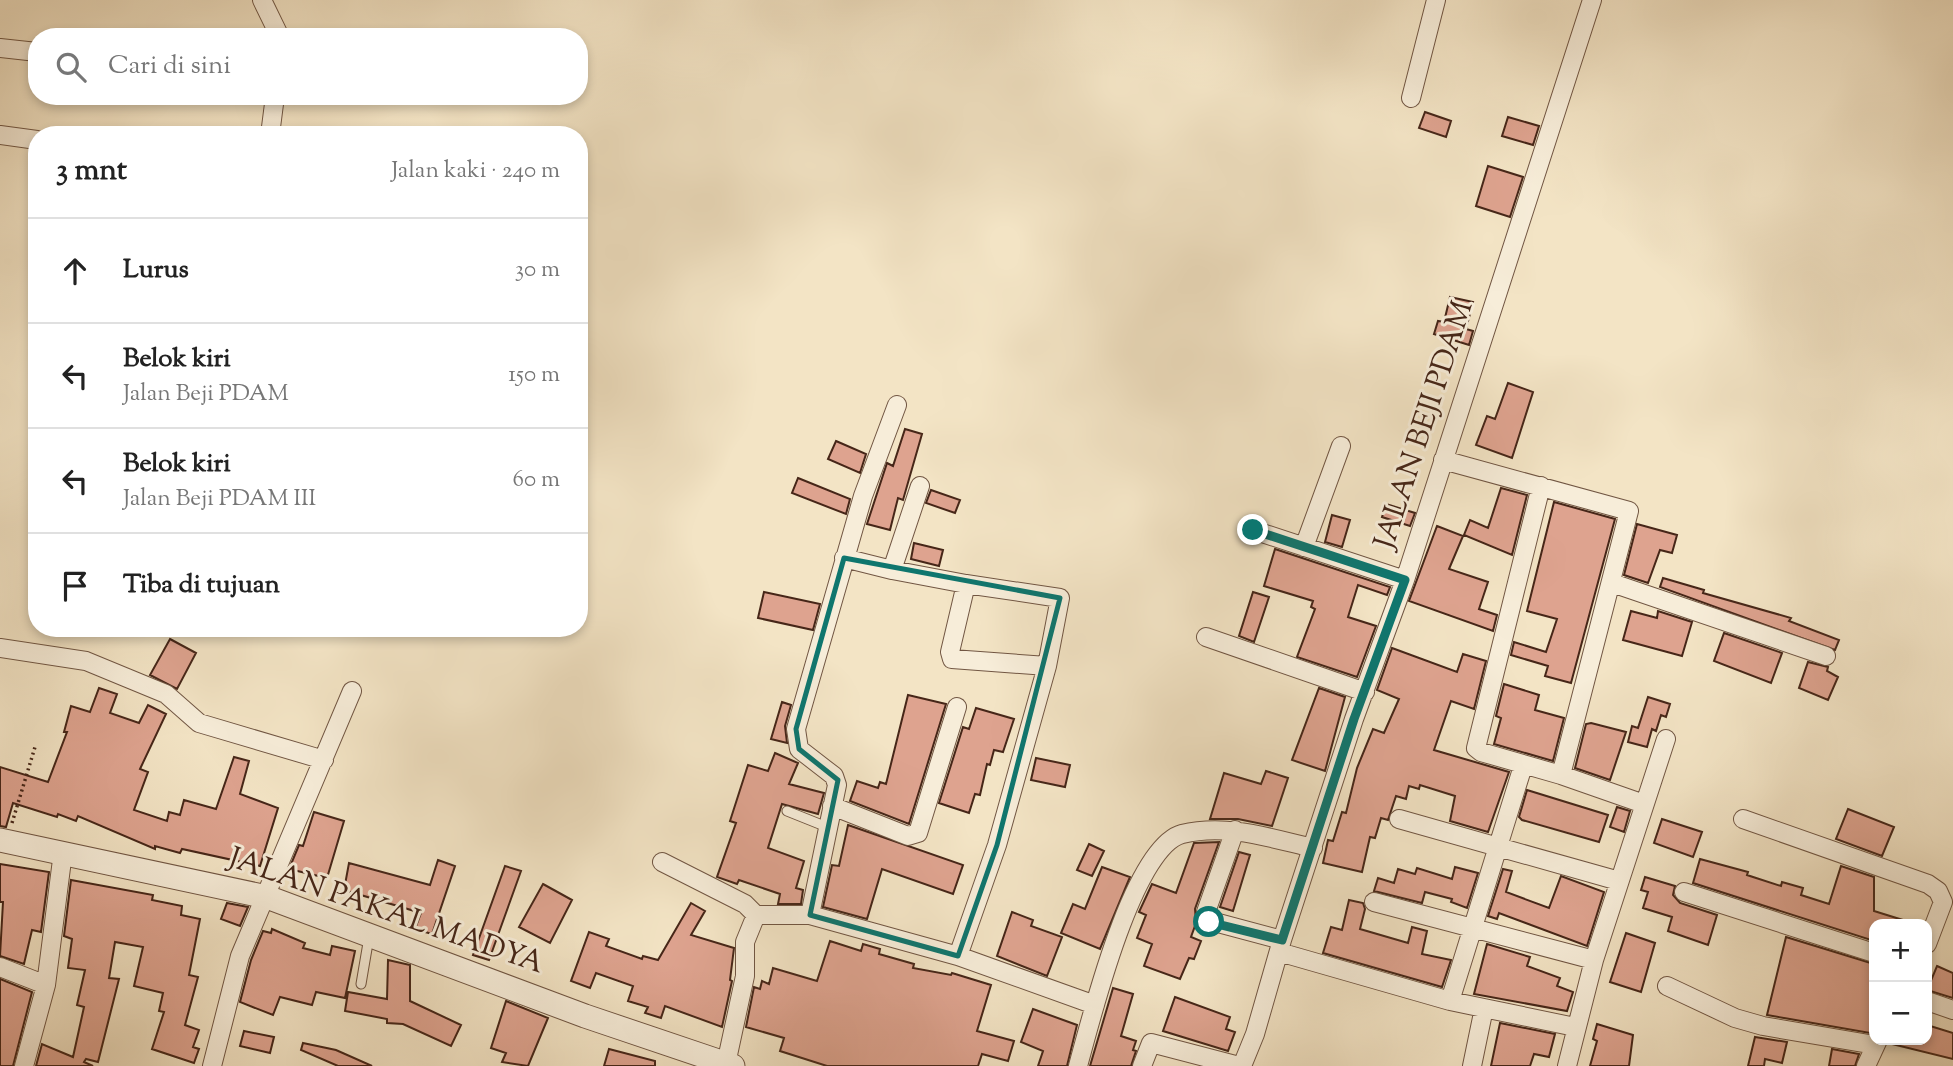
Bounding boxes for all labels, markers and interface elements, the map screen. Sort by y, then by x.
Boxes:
search box [28,28,588,105]
icon: search [52,48,90,86]
text: Cari di sini [108,48,231,85]
text: 3 mnt [56,150,127,193]
text: Jalan kaki · 240 m [391,155,560,188]
icon: ahead [56,252,94,290]
text: Lurus [123,252,189,289]
text: 30 m [515,254,560,287]
street label: JALAN BEJI PDAM [1364,295,1485,557]
text: Belok kiri [123,341,231,378]
icon: left [56,357,94,395]
text: 150 m [508,359,560,392]
text: Jalan Beji PDAM [123,378,289,411]
text: Belok kiri [123,446,231,483]
icon: left [56,462,94,500]
text: 60 m [512,464,560,497]
text: Jalan Beji PDAM III [123,483,316,516]
route end [1237,514,1268,545]
icon: arrive [56,567,94,605]
text: Tiba di tujuan [123,567,280,604]
street label: JALAN PAKAL MADYA [221,837,550,986]
route start [1193,906,1224,937]
map controls [1869,919,1932,1045]
button: + [1869,919,1932,982]
button: − [1869,982,1932,1045]

